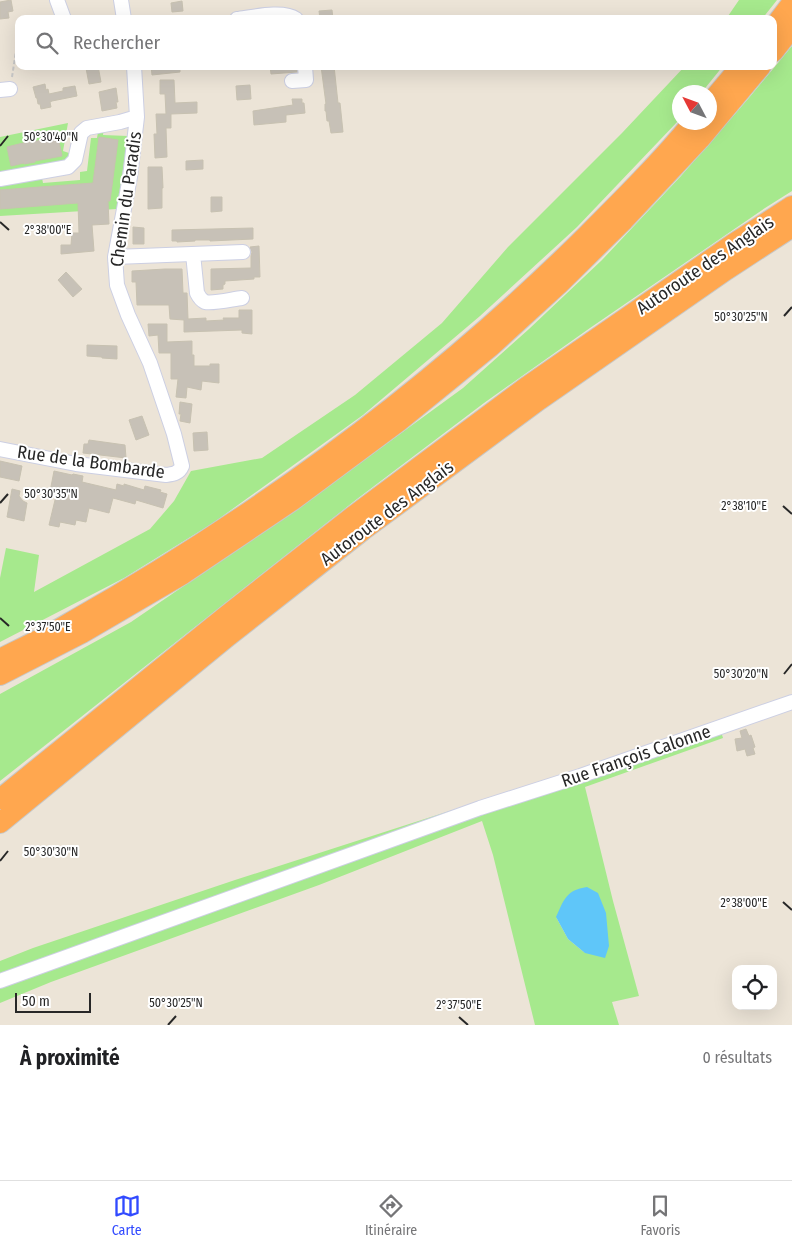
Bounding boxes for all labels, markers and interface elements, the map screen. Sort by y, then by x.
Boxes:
search box [15,15,777,70]
icon: search [33,29,61,57]
text: Rechercher [73,31,160,54]
north arrow [672,85,717,130]
text: 50°30'40"N [24,130,78,144]
street label: Chemin du Paradis [106,130,146,268]
street label: Autoroute des Anglais [632,211,778,319]
text: 2°38'00"E [24,223,72,237]
text: 50°30'25"N [714,310,768,324]
street label: Rue de la Bombarde [16,441,166,483]
street label: Autoroute des Anglais [316,456,458,570]
text: 50°30'35"N [24,487,78,501]
text: 2°38'10"E [721,499,767,513]
text: 2°37'50"E [25,620,71,634]
text: 50°30'20"N [714,667,768,681]
street label: Rue François Calonne [558,720,714,792]
text: 50°30'30"N [24,845,78,859]
text: 2°38'00"E [720,896,768,910]
map controls [732,965,777,1010]
button: locate [732,965,777,1010]
scale bar [15,990,91,1013]
text: 50 m [22,993,50,1010]
text: 50°30'25"N [149,996,203,1010]
text: 2°37'50"E [436,998,482,1012]
text: À proximité [20,1045,120,1071]
text: 0 résultats [702,1048,772,1067]
tab: Carte [112,1192,142,1239]
tab: Itinéraire [365,1192,417,1239]
tab: Favoris [640,1192,680,1239]

